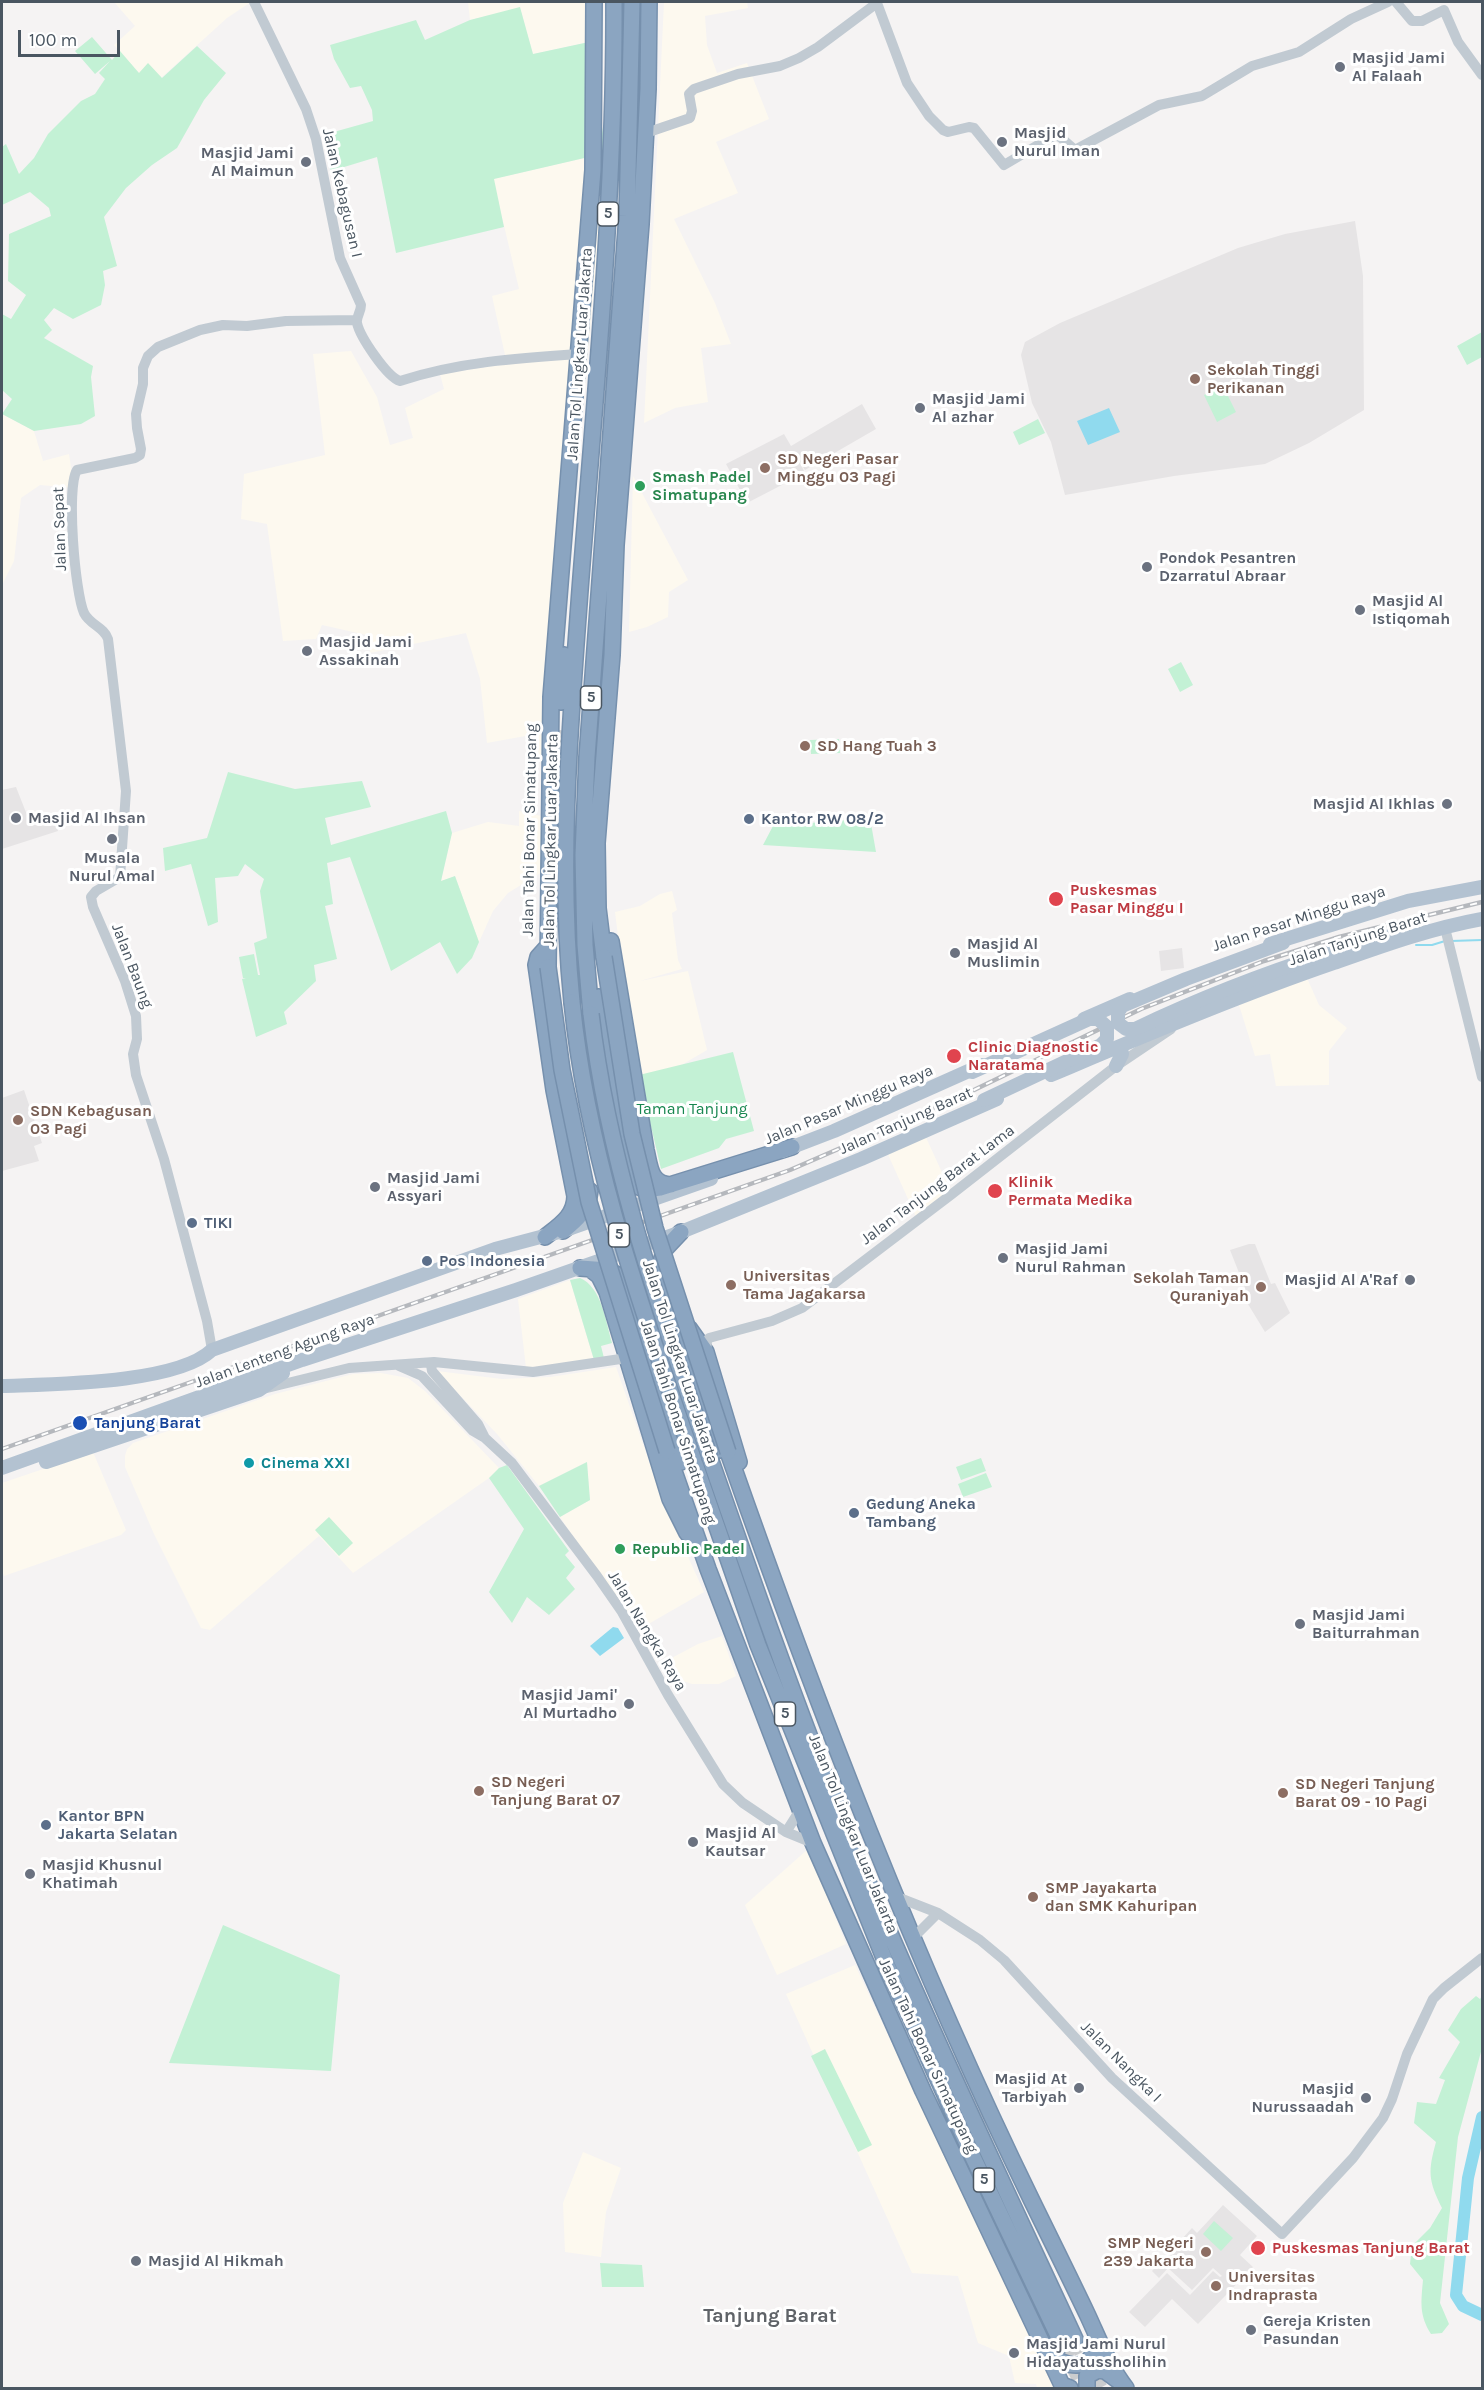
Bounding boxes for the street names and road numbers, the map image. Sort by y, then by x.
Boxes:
street label: Jalan Kebagusan I [318,126,366,260]
road number: 5 [598,202,618,226]
street label: Jalan Tol Lingkar Luar Jakarta [563,247,597,461]
street label: Jalan Sepat [49,487,71,571]
road number: 5 [580,686,602,710]
street label: Jalan Tahi Bonar Simatupang [519,723,541,937]
street label: Jalan Tol Lingkar Luar Jakarta [540,733,562,947]
street label: Jalan Pasar Minggu Raya [1210,882,1388,956]
street label: Jalan Tanjung Barat [1287,908,1429,970]
street label: Jalan Baung [107,921,157,1011]
street label: Jalan Pasar Minggu Raya [762,1061,936,1149]
street label: Jalan Tanjung Barat [836,1083,976,1159]
street label: Jalan Tanjung Barat Lama [857,1121,1019,1249]
road number: 5 [608,1223,630,1247]
street label: Jalan Tol Lingkar Luar Jakarta [638,1258,722,1466]
street label: Jalan Lenteng Agung Raya [193,1310,377,1392]
street label: Jalan Tahi Bonar Simatupang [636,1318,720,1526]
street label: Jalan Nangka Raya [604,1567,690,1695]
road number: 5 [774,1702,796,1726]
street label: Jalan Tol Lingkar Luar Jakarta [804,1731,902,1937]
street label: Jalan Tahi Bonar Simatupang [874,1955,982,2157]
street label: Jalan Nangka I [1077,2018,1165,2106]
road number: 5 [974,2168,994,2192]

